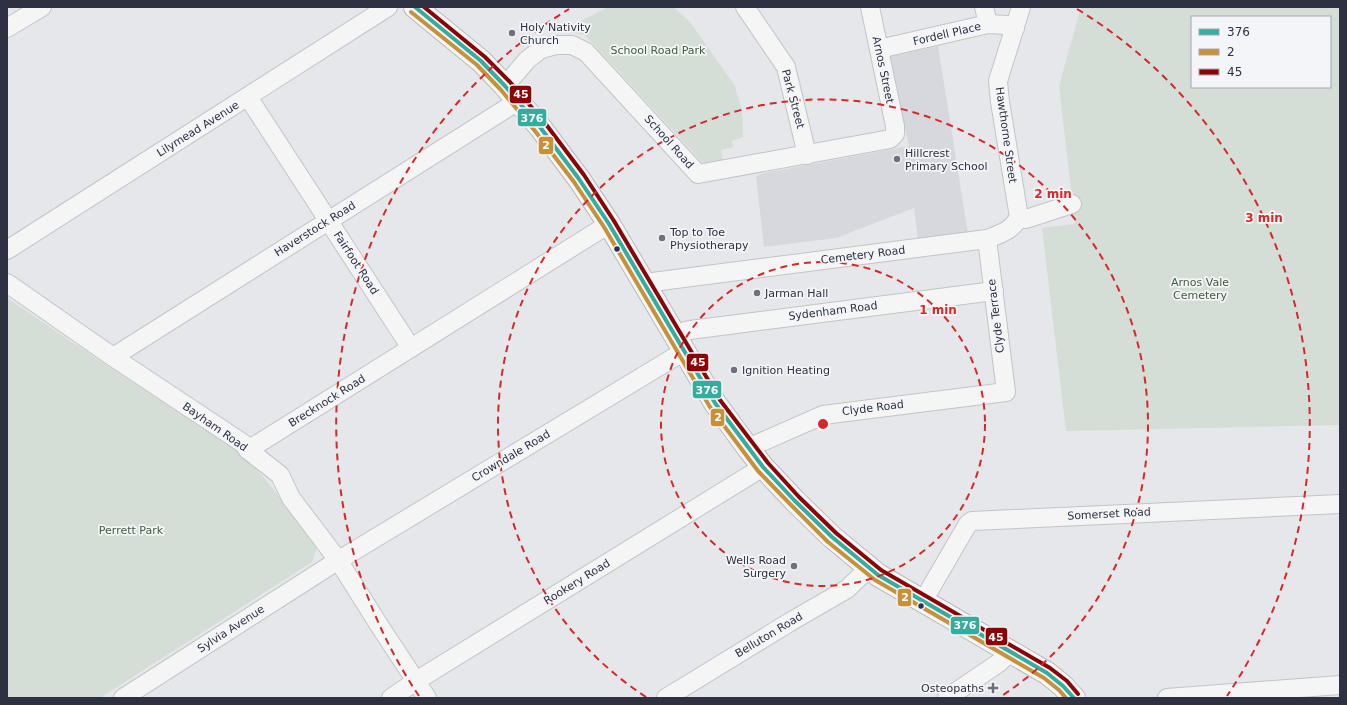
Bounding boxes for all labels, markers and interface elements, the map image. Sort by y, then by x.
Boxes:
legend [1191,16,1331,88]
street label: Fordell Place [912,20,983,48]
place label: Holy Nativity Church [520,21,591,47]
text: 376 [1227,25,1250,39]
marker: Holy Nativity Church [507,28,517,38]
street label: Arnos Street [870,35,897,105]
park label: School Road Park [611,44,706,57]
text: 2 [1227,45,1235,59]
text: 45 [1227,65,1242,79]
street label: Park Street [779,68,807,131]
line badge: 45 [509,85,532,104]
street label: Hawthorne Street [993,86,1019,185]
text: 45 [513,88,529,101]
street label: Lilymead Avenue [155,98,242,160]
line badge: 376 [517,108,547,127]
text: 376 [521,112,544,125]
street label: School Road [642,113,696,171]
line badge: 2 [538,136,554,155]
text: 2 [542,139,550,152]
place label: Hillcrest Primary School [905,147,988,173]
marker: Hillcrest Primary School [892,154,902,164]
text: 2 min [1034,187,1072,201]
street label: Haverstock Road [272,199,358,259]
text: 3 min [1245,211,1283,225]
place label: Top to Toe Physiotherapy [669,226,749,252]
street label: Fairfoot Road [331,229,381,297]
marker: Top to Toe Physiotherapy [657,233,667,243]
street label: Cemetery Road [820,243,906,267]
unlabelled marker [612,244,622,254]
park label: Arnos Vale Cemetery [1171,276,1229,302]
street label: Clyde Terrace [985,278,1007,354]
place label: Jarman Hall [764,287,828,300]
marker: Jarman Hall [752,288,762,298]
street label: Sydenham Road [788,299,878,323]
text: 1 min [919,303,957,317]
line badge: 45 [686,353,709,372]
text: 45 [690,356,706,369]
place label: Ignition Heating [742,364,830,377]
marker: Ignition Heating [729,365,739,375]
street label: Brecknock Road [286,372,368,430]
line badge: 376 [692,380,722,399]
text: 376 [696,384,719,397]
street label: Clyde Road [841,398,905,418]
street label: Bayham Road [180,400,250,454]
line badge: 2 [710,408,725,427]
text: 2 [714,411,722,424]
centre of rings [816,417,830,431]
street label: Crowndale Road [469,427,553,485]
street label: Somerset Road [1067,505,1151,523]
park label: Perrett Park [99,524,164,537]
place label: Wells Road Surgery [726,554,786,580]
street label: Rookery Road [542,556,612,608]
marker: Wells Road Surgery [789,561,799,571]
line badge: 2 [897,588,912,607]
text: 2 [901,591,909,604]
unlabelled marker [916,601,926,611]
street label: Sylvia Avenue [195,602,267,655]
street label: Belluton Road [733,610,805,660]
line badge: 376 [950,616,980,635]
text: 376 [954,619,977,632]
line badge: 45 [985,627,1008,646]
text: 45 [988,631,1004,644]
place label: Osteopaths [921,682,984,695]
marker: Osteopaths [987,682,999,694]

